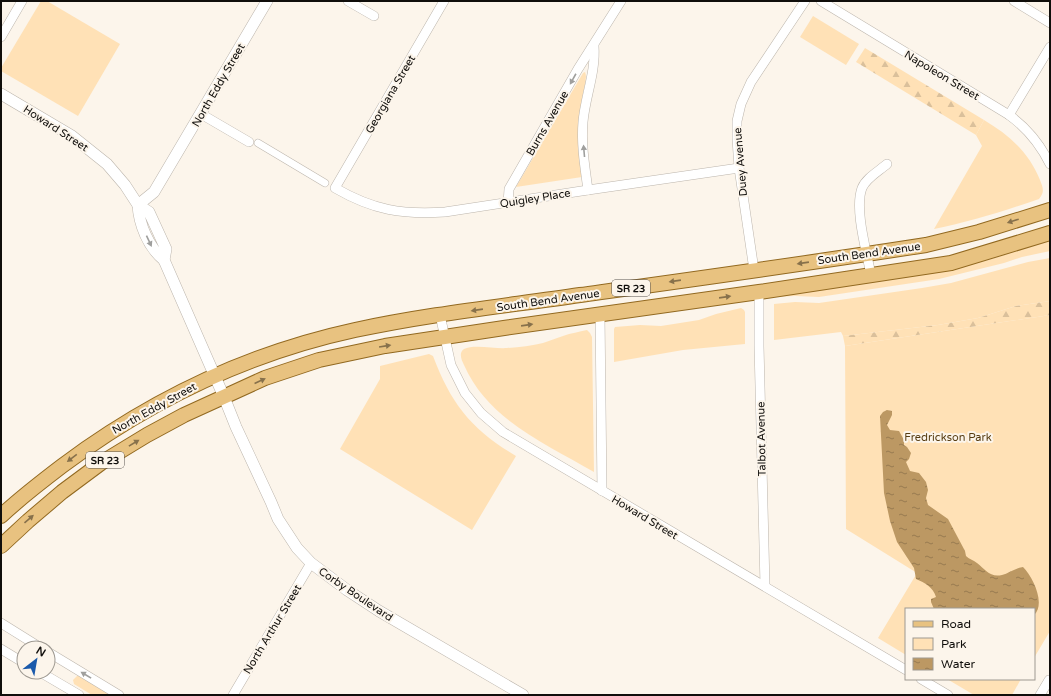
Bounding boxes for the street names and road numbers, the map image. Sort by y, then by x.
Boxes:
street label: North Eddy Street [189,41,248,129]
street label: Napoleon Street [902,48,982,103]
street label: Georgiana Street [363,53,418,136]
street label: Burns Avenue [524,89,571,158]
street label: Howard Street [21,103,91,154]
street label: Duey Avenue [731,127,750,197]
street label: Quigley Place [499,187,571,210]
street label: South Bend Avenue [817,240,921,267]
road number: SR 23 [612,280,650,296]
street label: South Bend Avenue [496,287,600,314]
street label: North Eddy Street [110,380,199,437]
street label: Talbot Avenue [754,402,769,476]
road number: SR 23 [86,452,124,468]
street label: Howard Street [609,493,680,542]
street label: Corby Boulevard [316,565,395,624]
street label: North Arthur Street [241,582,304,676]

